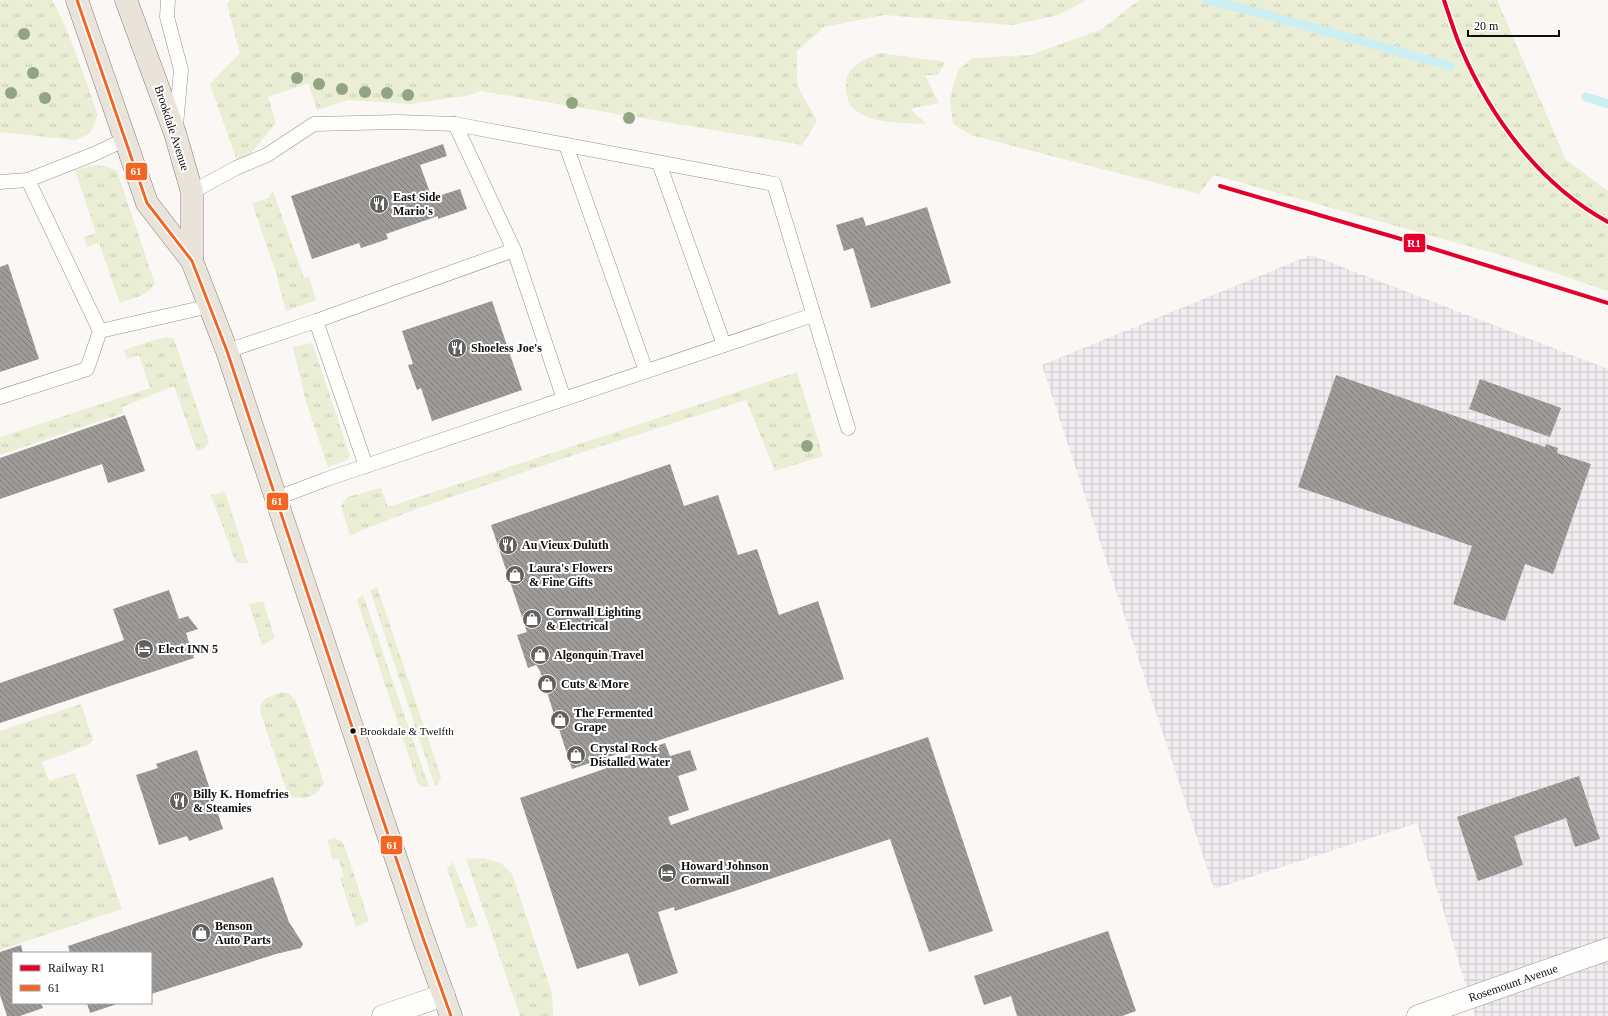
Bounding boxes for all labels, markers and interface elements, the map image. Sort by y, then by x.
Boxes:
scale bar [1468,12,1559,38]
text: 20 m [1474,19,1499,33]
street label: Brookdale Avenue [152,84,192,172]
line badge: 61 [125,162,148,181]
text: 61 [131,165,142,177]
place label: East Side Mario's [393,190,441,218]
restaurant icon: East Side Mario's [368,193,390,215]
line badge: R1 [1403,233,1426,253]
text: R1 [1407,237,1421,249]
restaurant icon: Shoeless Joe's [446,337,468,359]
place label: Shoeless Joe's [471,341,542,355]
line badge: 61 [266,492,289,511]
text: 61 [272,495,283,507]
restaurant icon: Au Vieux Duluth [497,534,519,556]
place label: Au Vieux Duluth [522,538,609,552]
place label: Laura's Flowers & Fine Gifts [529,561,613,589]
shop icon: Laura's Flowers & Fine Gifts [504,564,526,586]
place label: Cornwall Lighting & Electrical [546,605,641,633]
shop icon: Cornwall Lighting & Electrical [521,608,543,630]
hotel icon: Elect INN 5 [133,638,155,660]
place label: Elect INN 5 [158,642,218,656]
shop icon: Algonquin Travel [529,644,551,666]
place label: Algonquin Travel [554,648,645,662]
shop icon: Cuts & More [536,673,558,695]
place label: Cuts & More [561,677,629,691]
place label: The Fermented Grape [574,706,653,734]
shop icon: The Fermented Grape [549,709,571,731]
place label: Brookdale & Twelfth [360,725,454,737]
marker: Brookdale & Twelfth [348,726,358,736]
place label: Crystal Rock Distalled Water [590,741,671,769]
shop icon: Crystal Rock Distalled Water [565,744,587,766]
place label: Billy K. Homefries & Steamies [193,787,289,815]
restaurant icon: Billy K. Homefries & Steamies [168,790,190,812]
line badge: 61 [380,835,403,855]
text: 61 [387,839,398,851]
place label: Howard Johnson Cornwall [681,859,769,887]
hotel icon: Howard Johnson Cornwall [656,862,678,884]
place label: Benson Auto Parts [215,919,271,947]
shop icon: Benson Auto Parts [190,922,212,944]
legend [12,952,152,1004]
text: Railway R1 [48,961,105,975]
street label: Rosemount Avenue [1467,961,1559,1005]
text: 61 [48,981,60,995]

